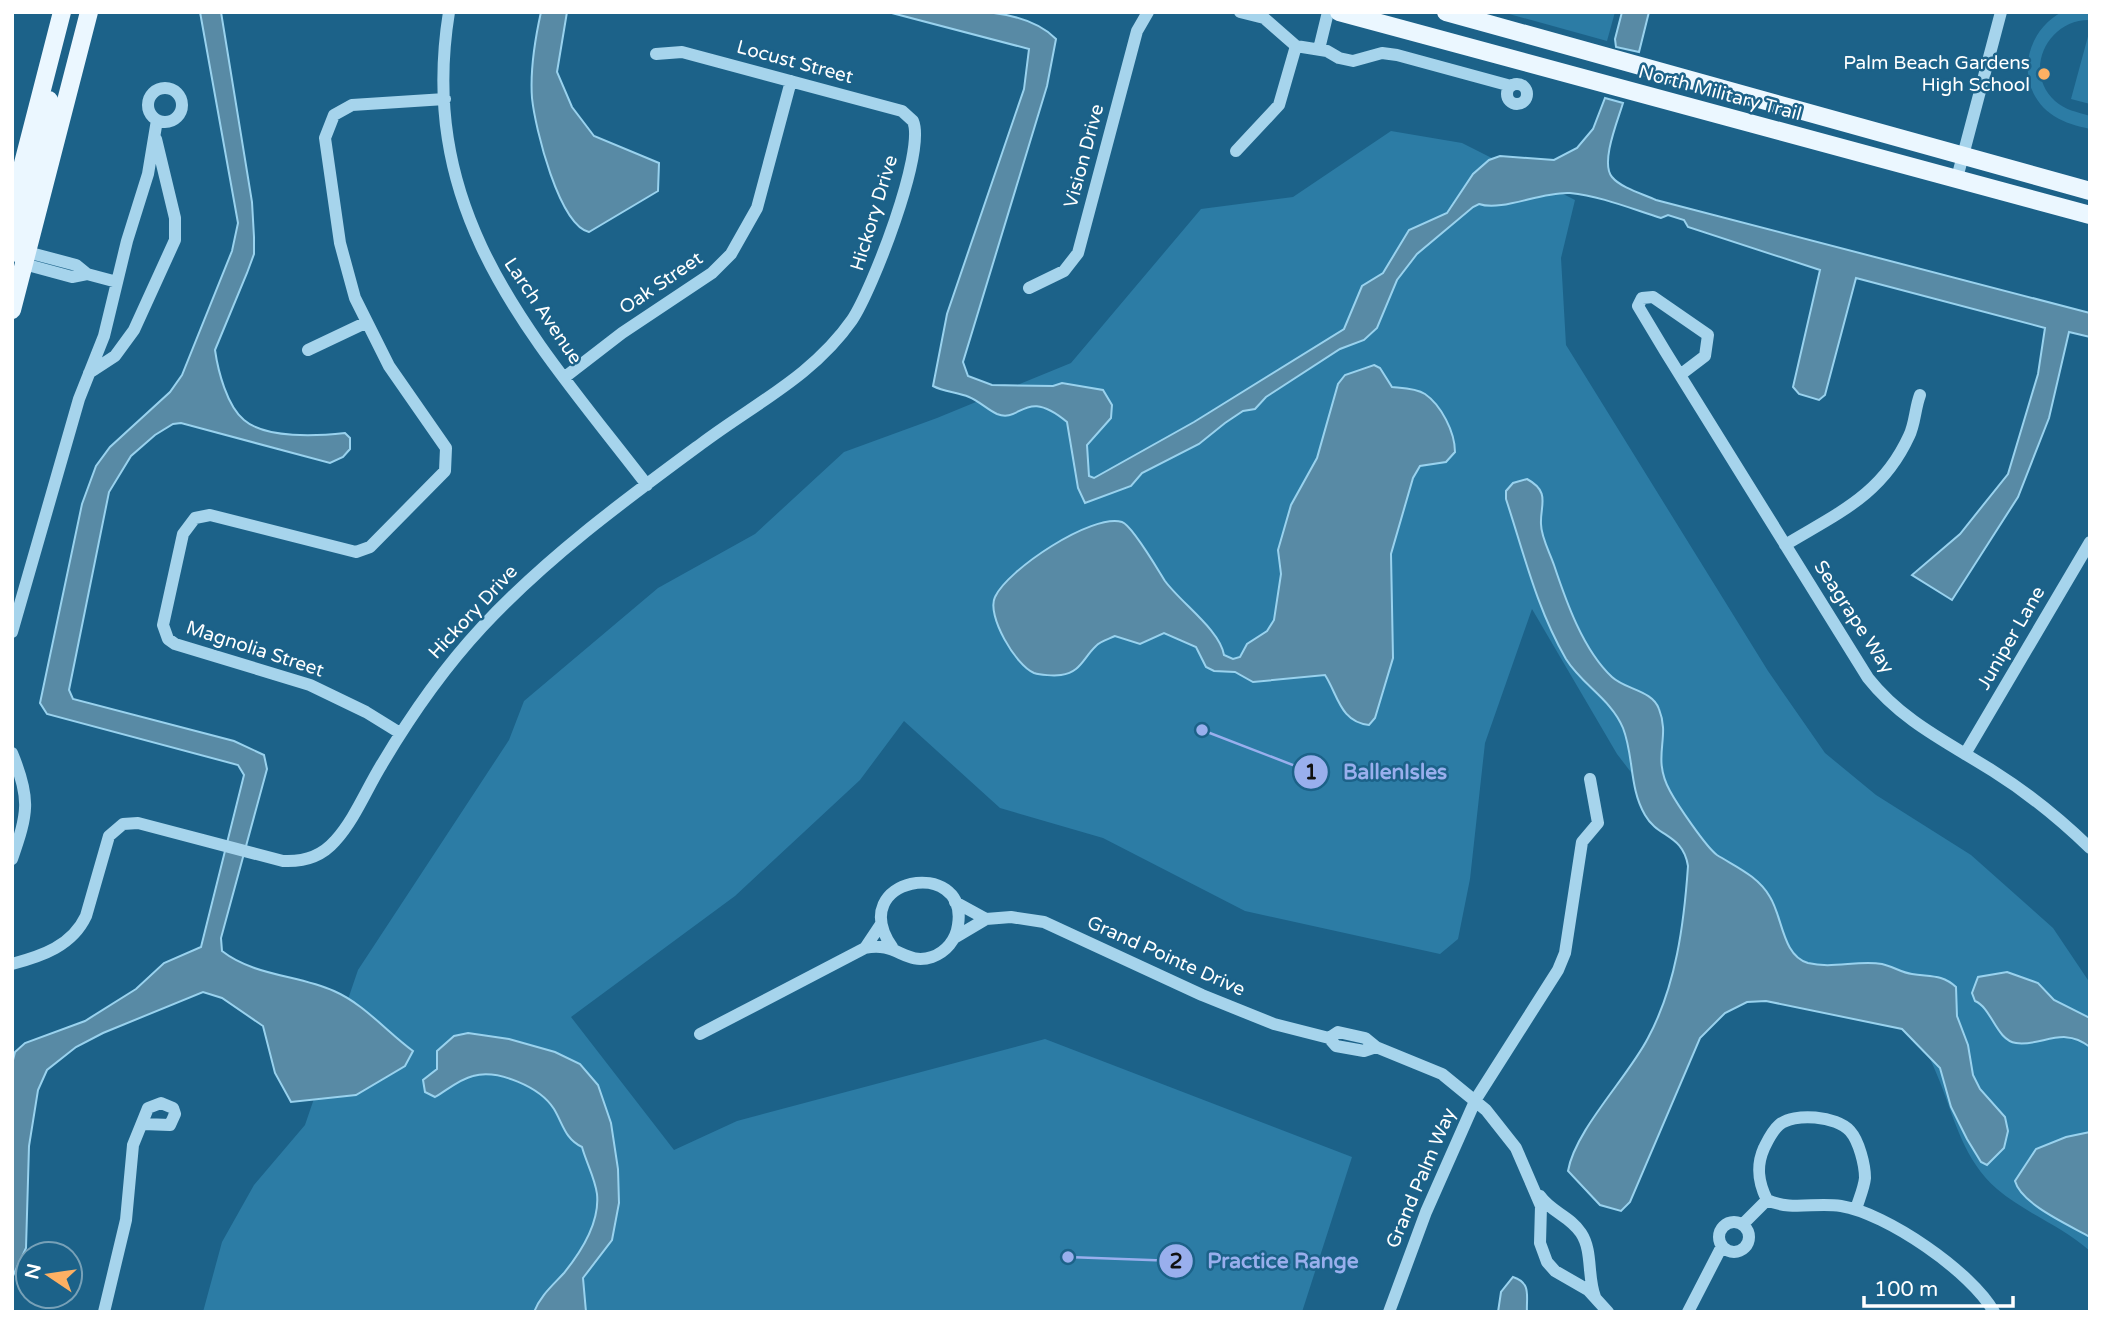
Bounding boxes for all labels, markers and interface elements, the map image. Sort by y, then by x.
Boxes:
street label: Locust Street [734,36,856,88]
place label: Palm Beach Gardens High School [1843,52,2030,96]
street label: North Military Trail [1636,61,1804,125]
marker: Palm Beach Gardens High School [2036,66,2052,82]
street label: Vision Drive [1060,102,1108,210]
street label: Hickory Drive [846,152,902,274]
street label: Oak Street [615,247,707,319]
street label: Larch Avenue [499,254,587,368]
street label: Seagrape Way [1809,557,1899,677]
street label: Hickory Drive [424,561,522,663]
street label: Juniper Lane [1973,582,2049,694]
street label: Magnolia Street [183,616,327,682]
callout: BallenIsles [1294,751,1461,793]
text: 1 [1304,760,1318,785]
text: BallenIsles [1343,760,1447,785]
street label: Grand Pointe Drive [1084,911,1248,1001]
street label: Grand Palm Way [1382,1105,1460,1251]
north arrow [14,1240,84,1310]
callout: Practice Range [1158,1240,1372,1282]
text: 2 [1169,1249,1183,1274]
text: Practice Range [1207,1249,1359,1274]
text: N [21,1261,46,1281]
scale bar [1864,1264,2013,1308]
text: 100 m [1874,1277,1938,1302]

